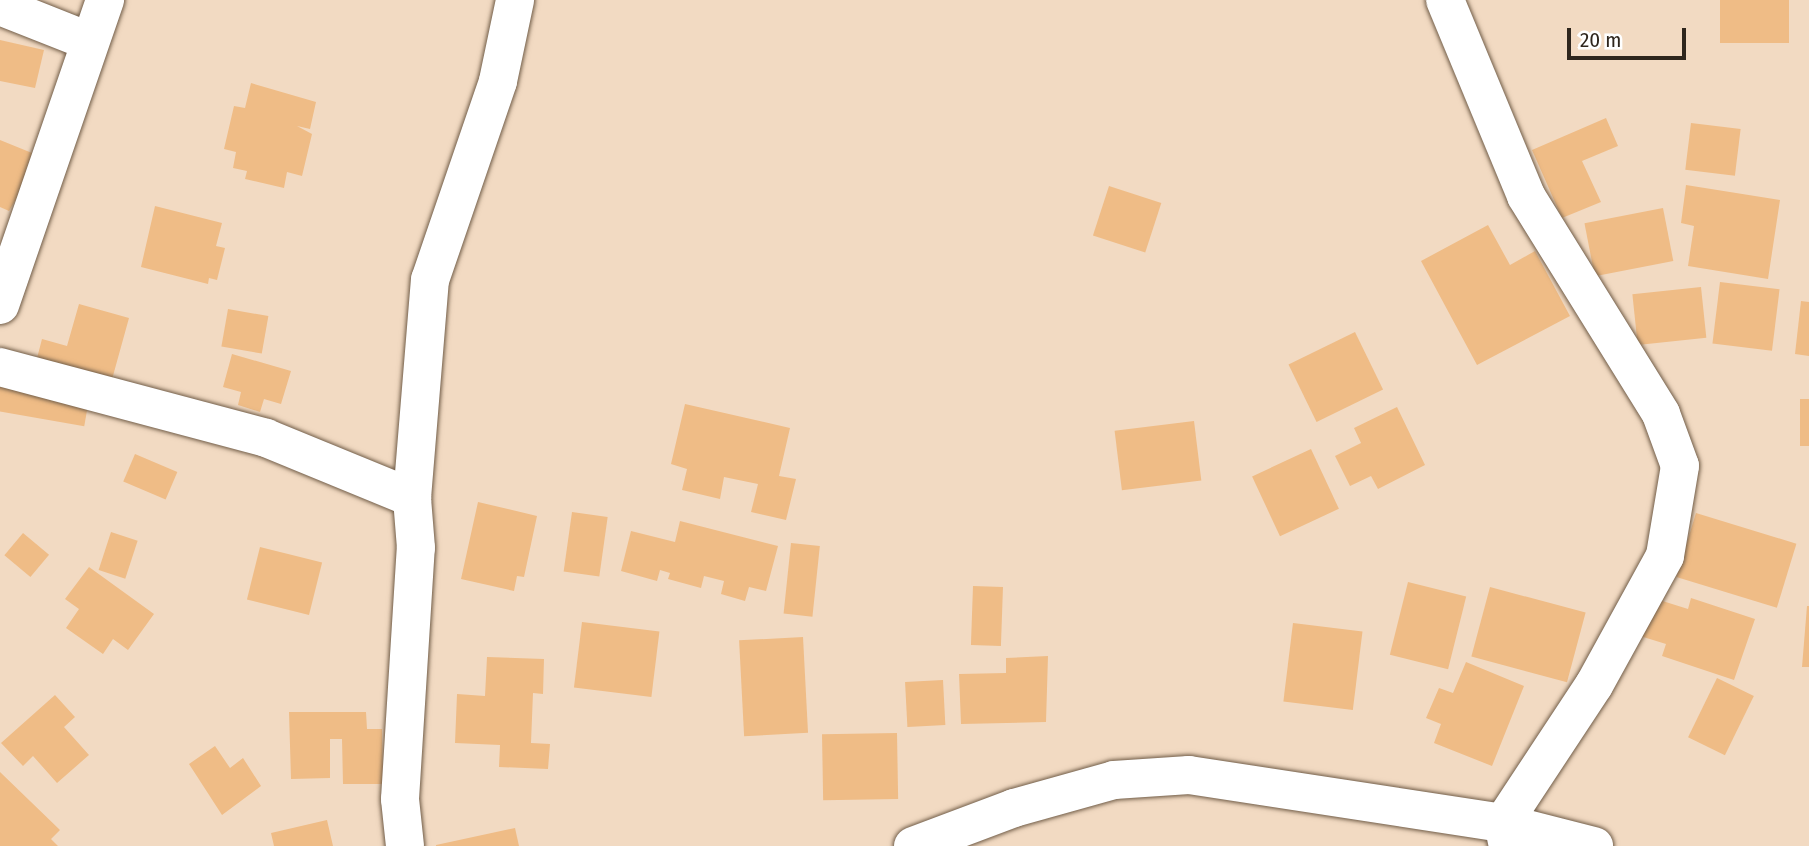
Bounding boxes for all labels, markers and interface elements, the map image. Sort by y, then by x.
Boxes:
scale bar [1571,14,1690,58]
text: 20 m [1580,27,1621,53]

